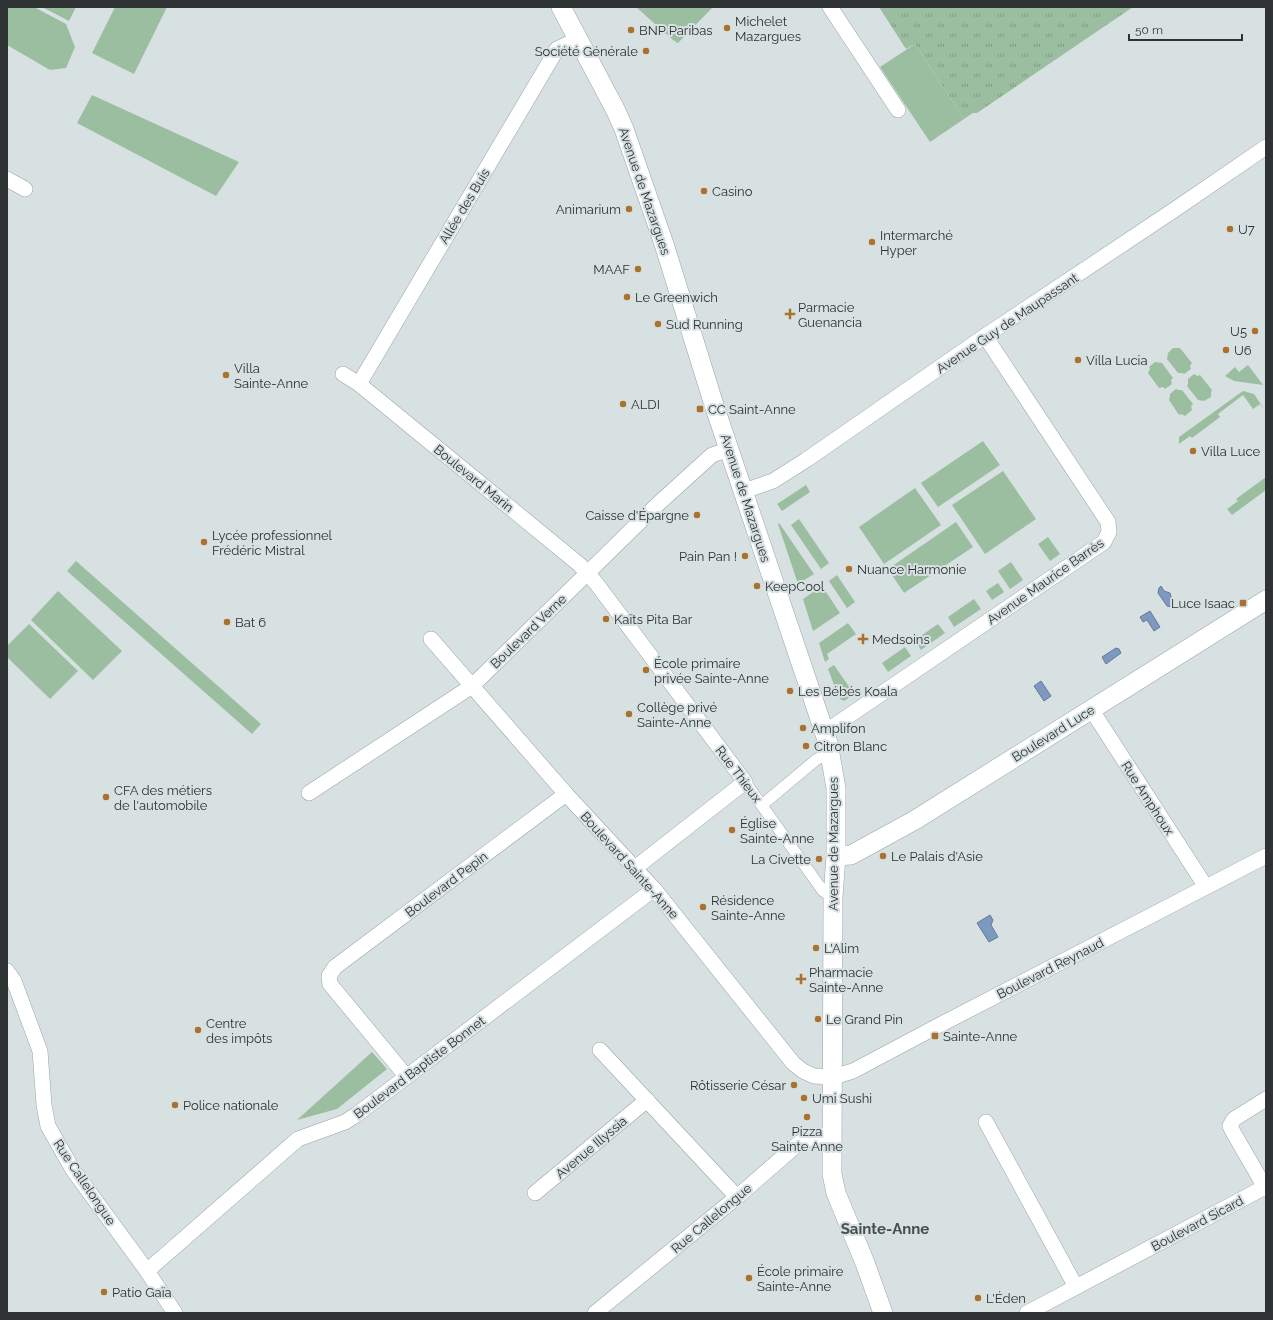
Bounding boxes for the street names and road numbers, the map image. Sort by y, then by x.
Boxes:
street label: Avenue de Mazargues [616,125,673,257]
street label: Allée des Buis [436,166,493,247]
street label: Avenue Guy de Maupassant [934,270,1082,377]
street label: Avenue de Mazargues [718,432,773,564]
street label: Boulevard Marin [431,442,517,515]
street label: Avenue Maurice Barrès [984,535,1107,627]
street label: Boulevard Verne [487,591,570,671]
street label: Boulevard Luce [1009,702,1098,765]
street label: Rue Thieux [712,743,765,806]
street label: Rue Amphoux [1118,759,1177,838]
street label: Avenue de Mazargues [826,777,841,911]
street label: Boulevard Sainte-Anne [578,809,682,922]
street label: Boulevard Pepin [402,849,490,920]
street label: Boulevard Reynaud [994,935,1106,1002]
street label: Boulevard Baptiste Bonnet [351,1013,488,1122]
street label: Avenue Illyssia [553,1113,630,1182]
street label: Rue Callelongue [50,1137,119,1228]
street label: Rue Callelongue [668,1180,755,1256]
street label: Boulevard Sicard [1149,1193,1246,1254]

